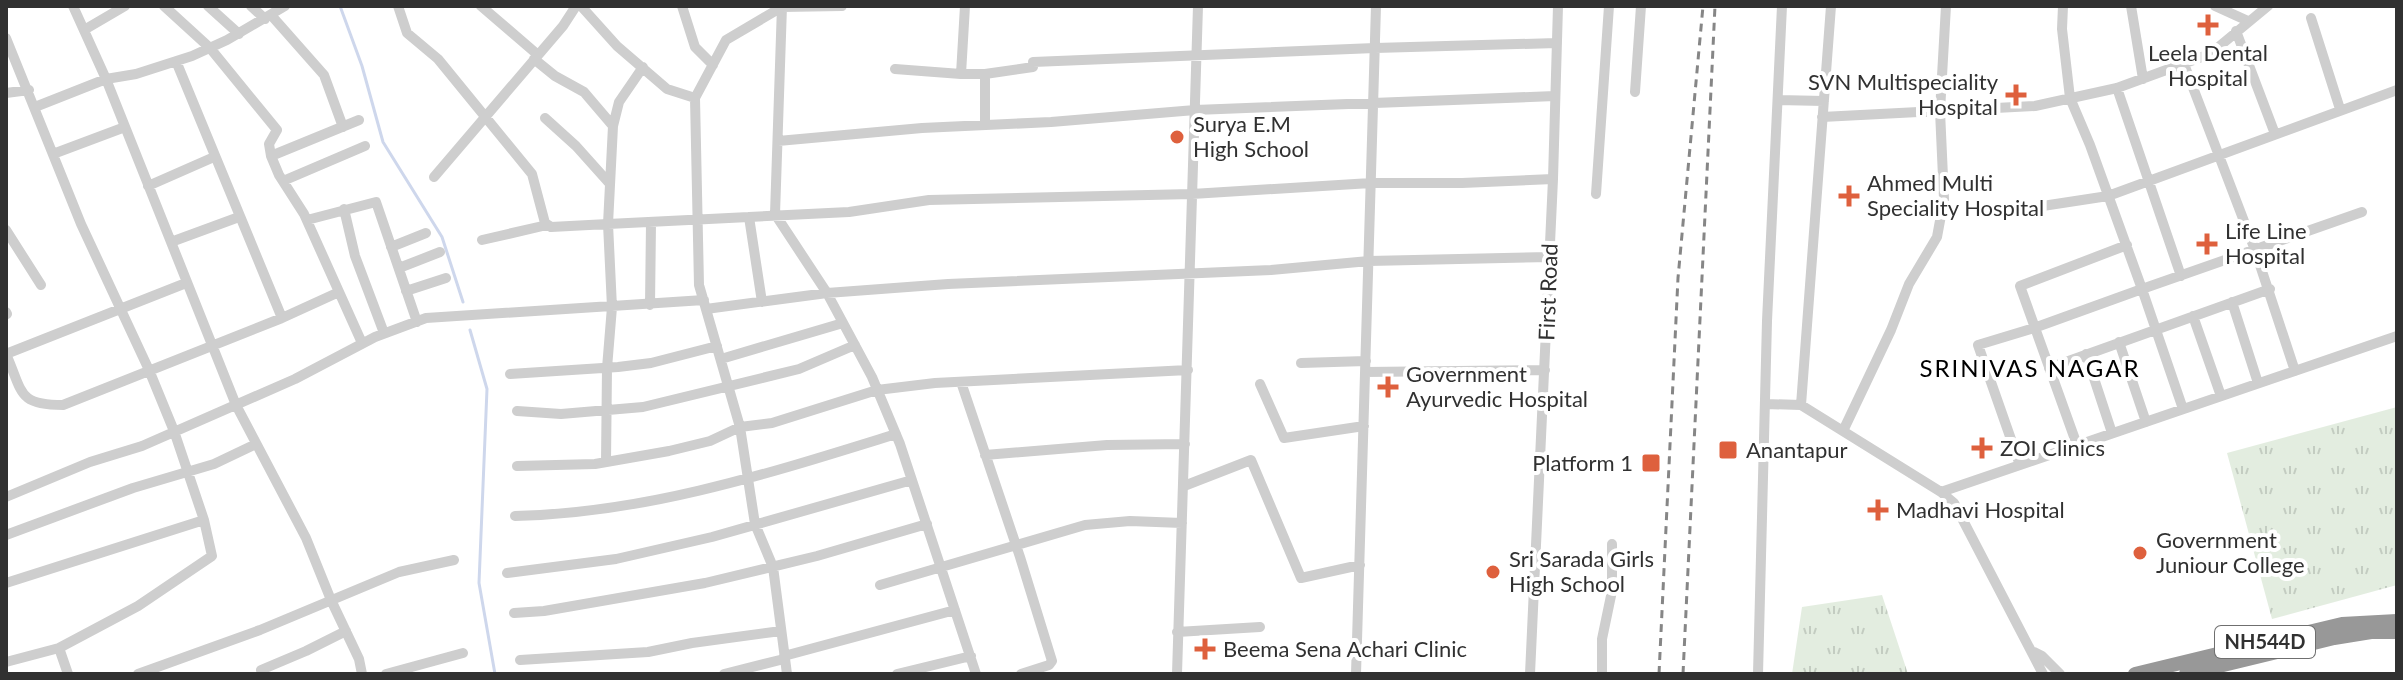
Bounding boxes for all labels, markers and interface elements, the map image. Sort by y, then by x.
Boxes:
marker: Leela Dental Hospital [2197,14,2219,36]
place label: Leela Dental Hospital [2148,39,2268,91]
place label: SVN Multispeciality Hospital [1808,68,1999,120]
marker: SVN Multispeciality Hospital [2005,84,2027,106]
place label: Surya E.M High School [1193,110,1309,162]
marker: Surya E.M High School [1168,128,1186,146]
place label: Ahmed Multi Speciality Hospital [1867,169,2044,221]
marker: Ahmed Multi Speciality Hospital [1838,185,1860,207]
place label: Life Line Hospital [2225,217,2307,269]
marker: Life Line Hospital [2196,233,2218,255]
street label: First Road [1532,243,1563,341]
district label: SRINIVAS NAGAR [1920,353,2141,382]
place label: Government Ayurvedic Hospital [1406,360,1588,412]
marker: Government Ayurvedic Hospital [1377,376,1399,398]
place label: ZOI Clinics [2000,434,2105,461]
place label: Anantapur [1746,436,1848,463]
marker: ZOI Clinics [1971,437,1993,459]
marker: Anantapur [1717,439,1739,461]
place label: Platform 1 [1532,449,1633,476]
marker: Platform 1 [1640,452,1662,474]
place label: Madhavi Hospital [1896,496,2065,523]
marker: Madhavi Hospital [1867,499,1889,521]
place label: Government Juniour College [2156,526,2305,578]
marker: Government Juniour College [2131,544,2149,562]
place label: Sri Sarada Girls High School [1509,545,1654,597]
marker: Sri Sarada Girls High School [1484,563,1502,581]
road number: NH544D [2215,626,2315,658]
place label: Beema Sena Achari Clinic [1223,635,1467,662]
marker: Beema Sena Achari Clinic [1194,638,1216,660]

